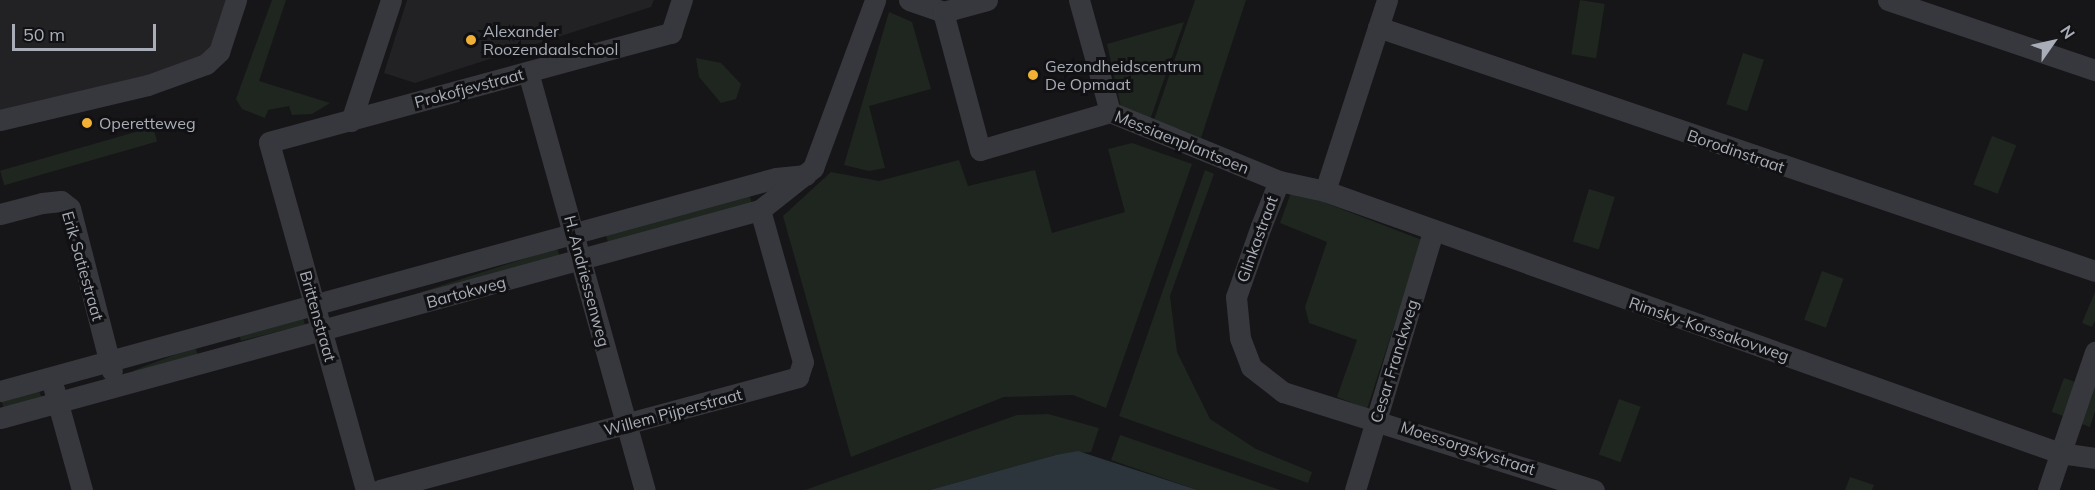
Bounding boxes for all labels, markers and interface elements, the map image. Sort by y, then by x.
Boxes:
scale bar [15,12,159,50]
north arrow [2023,12,2083,72]
place label: Alexander Roozendaalschool [483,21,618,59]
text: N [2056,21,2080,43]
text: 50 m [23,23,65,46]
marker: Alexander Roozendaalschool [464,33,478,47]
place label: Gezondheidscentrum De Opmaat [1045,56,1202,94]
street label: Prokofjevstraat [412,64,526,112]
marker: Gezondheidscentrum De Opmaat [1026,68,1040,82]
street label: Messiaenplantsoen [1112,106,1252,178]
place label: Operetteweg [99,113,196,133]
marker: Operetteweg [80,116,94,130]
street label: Borodinstraat [1685,125,1787,177]
street label: Glinkastraat [1233,193,1281,285]
street label: Erik Satiestraat [58,209,108,323]
street label: H. Andriessenweg [560,213,614,349]
street label: Brittenstraat [296,268,340,364]
street label: Bartokweg [424,272,508,312]
street label: Rimsky-Korssakovweg [1626,293,1792,365]
street label: Cesar Franckweg [1366,297,1422,425]
street label: Willem Pijperstraat [602,384,744,440]
street label: Moessorgskystraat [1398,417,1538,479]

